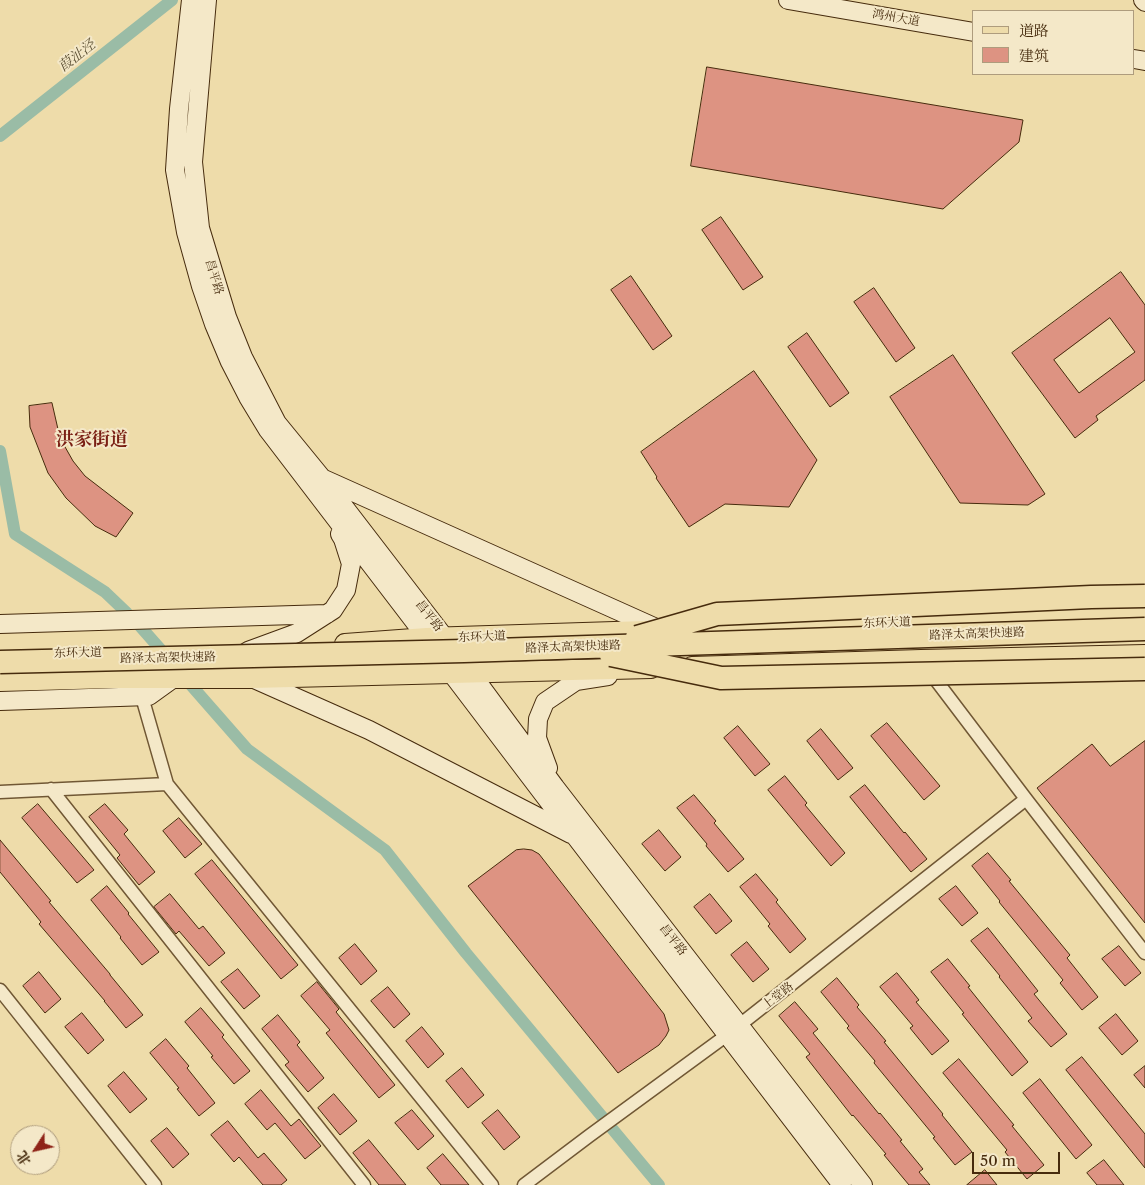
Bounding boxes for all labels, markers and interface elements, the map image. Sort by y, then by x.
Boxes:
street label: 鸿州大道 [871,7,921,29]
legend [972,10,1135,75]
text: 道路 [1019,21,1049,40]
water label: 葭沚泾 [55,36,99,76]
text: 建筑 [1019,46,1049,65]
street label: 昌平路 [202,258,226,296]
district label: 洪家街道 [56,429,128,451]
street label: 昌平路 [412,597,446,635]
street label: 东环大道 [863,615,911,631]
street label: 路泽太高架快速路 [929,625,1025,643]
street label: 东环大道 [458,629,506,645]
street label: 路泽太高架快速路 [525,638,621,656]
street label: 东环大道 [54,645,102,661]
street label: 路泽太高架快速路 [120,650,216,666]
street label: 昌平路 [656,921,690,959]
street label: 上堂路 [759,979,797,1013]
north arrow [10,1125,60,1175]
scale bar [975,1142,1062,1174]
text: 北 [12,1147,35,1169]
text: 50 m [980,1151,1016,1170]

